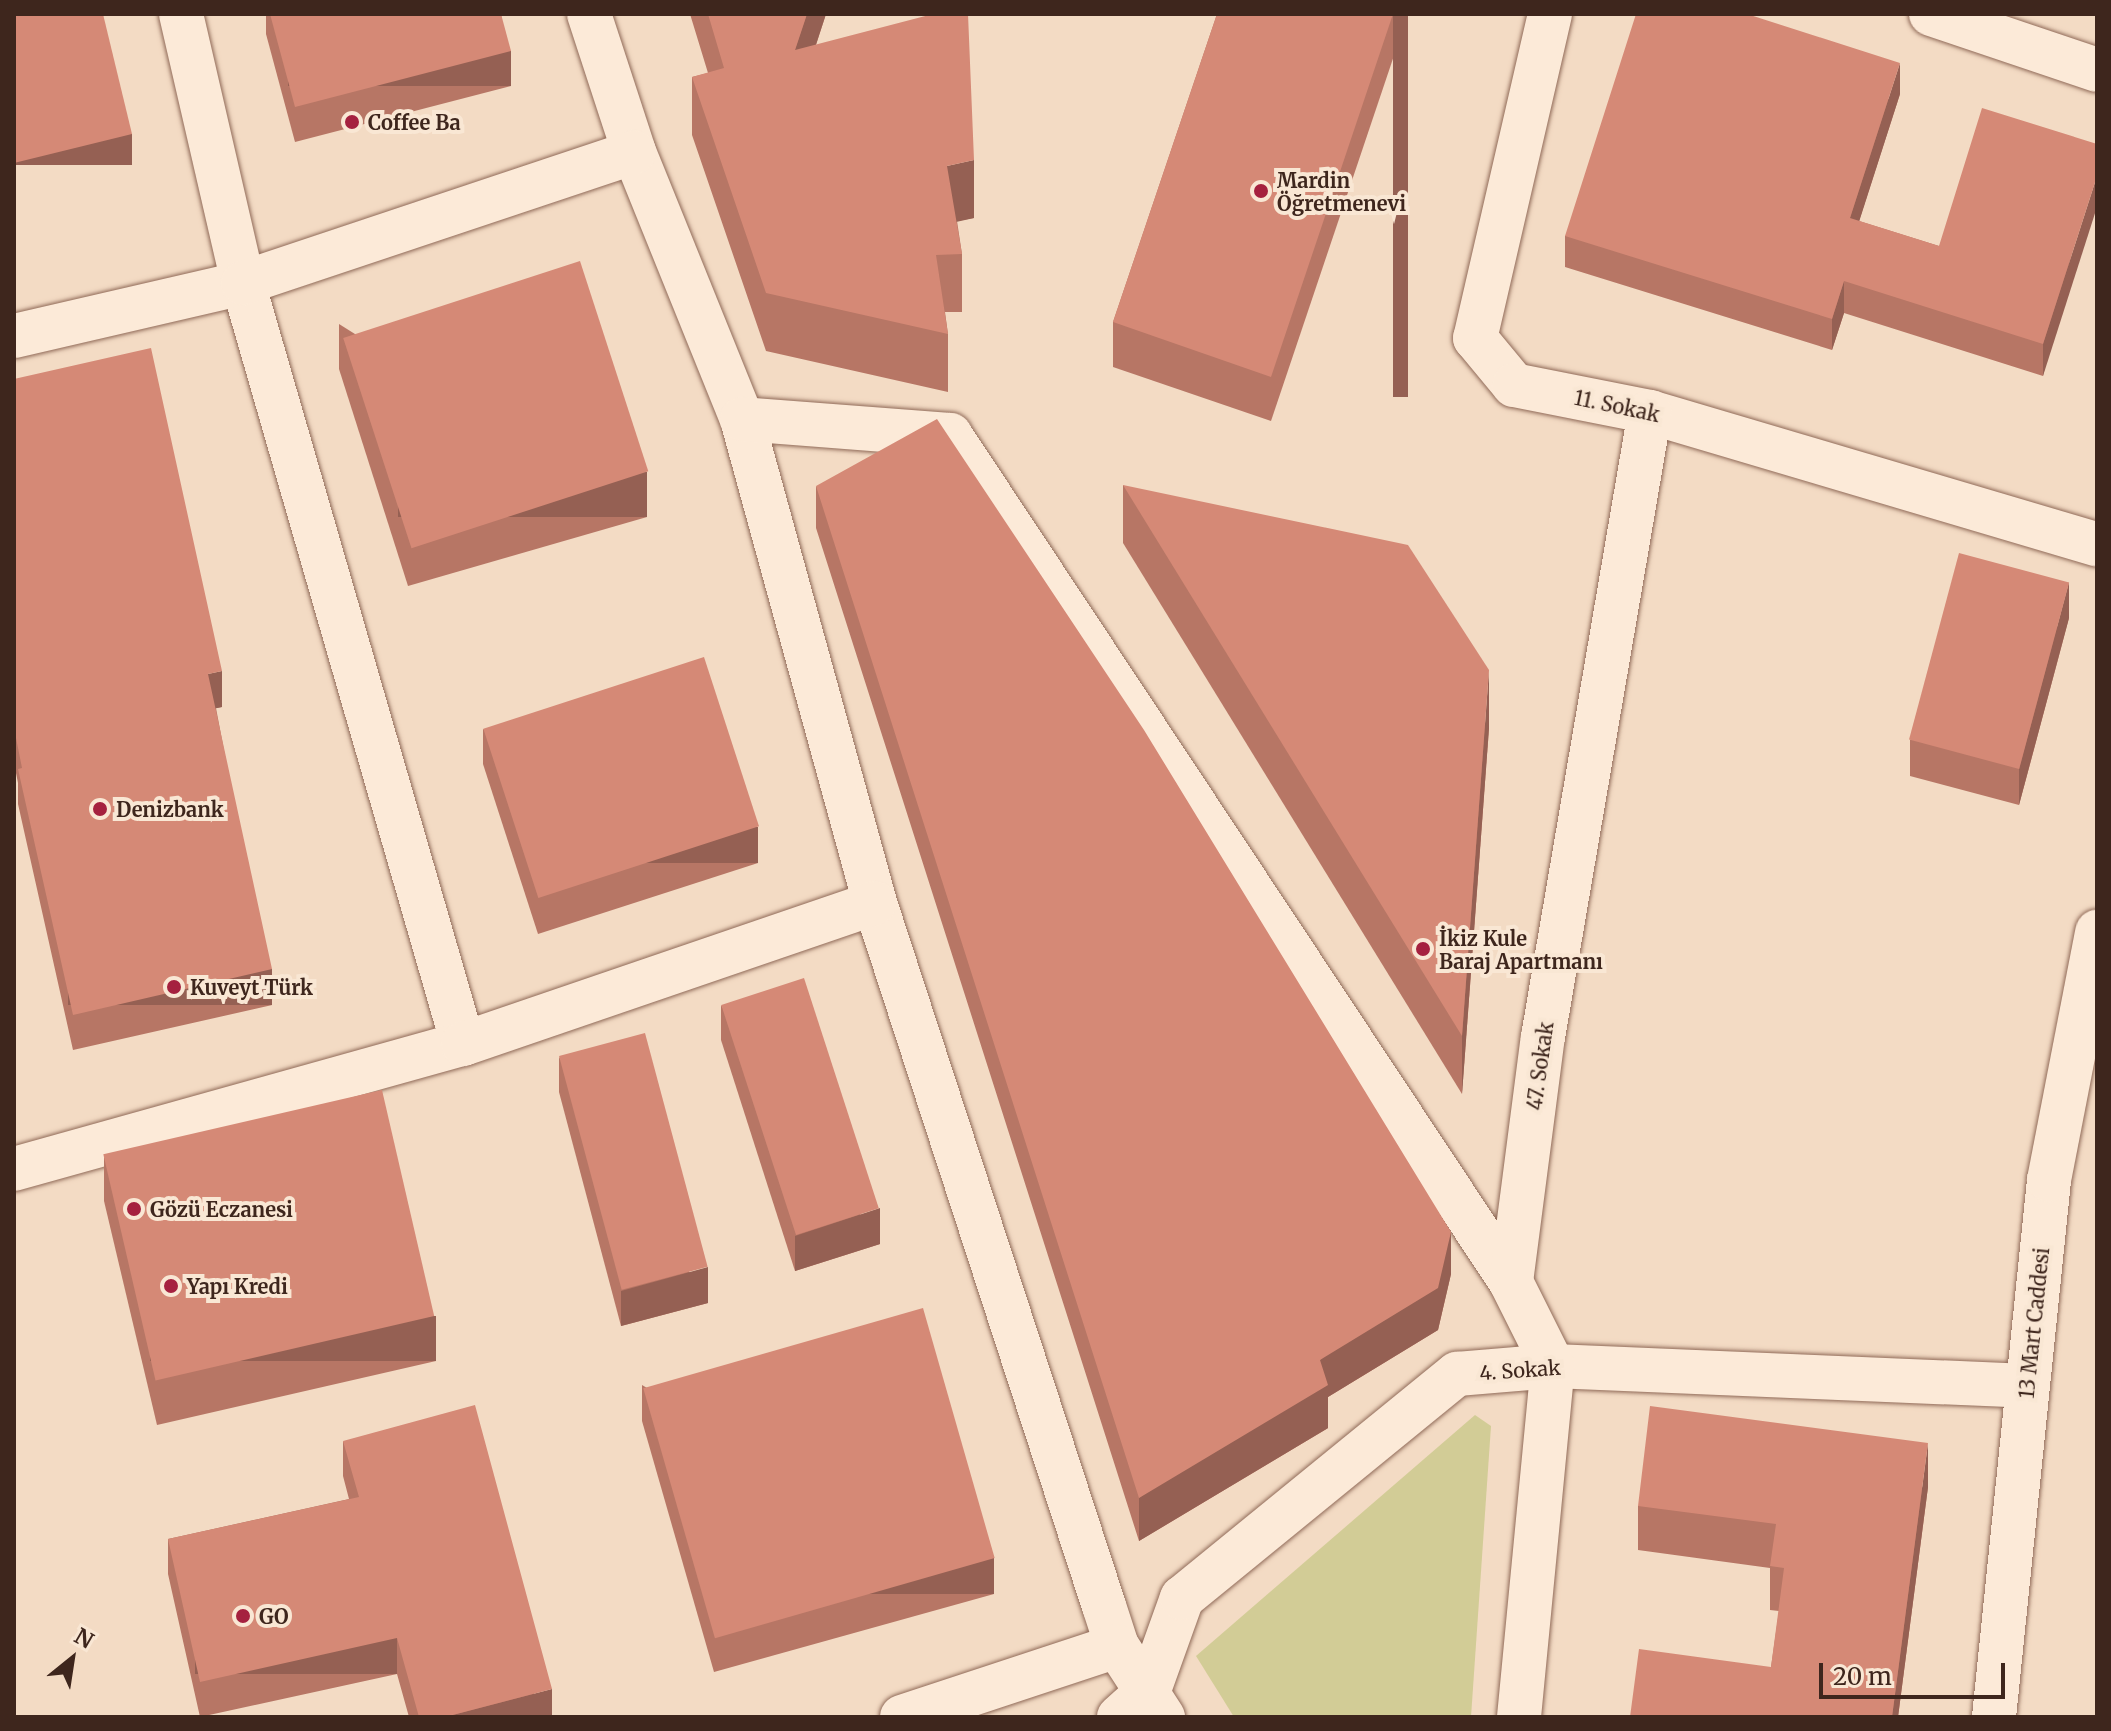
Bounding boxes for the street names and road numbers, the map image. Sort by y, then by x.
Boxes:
street label: 11. Sokak [1572,385,1662,427]
street label: 47. Sokak [1522,1020,1558,1112]
street label: 13 Mart Caddesi [2014,1246,2054,1400]
street label: 4. Sokak [1479,1355,1561,1385]

